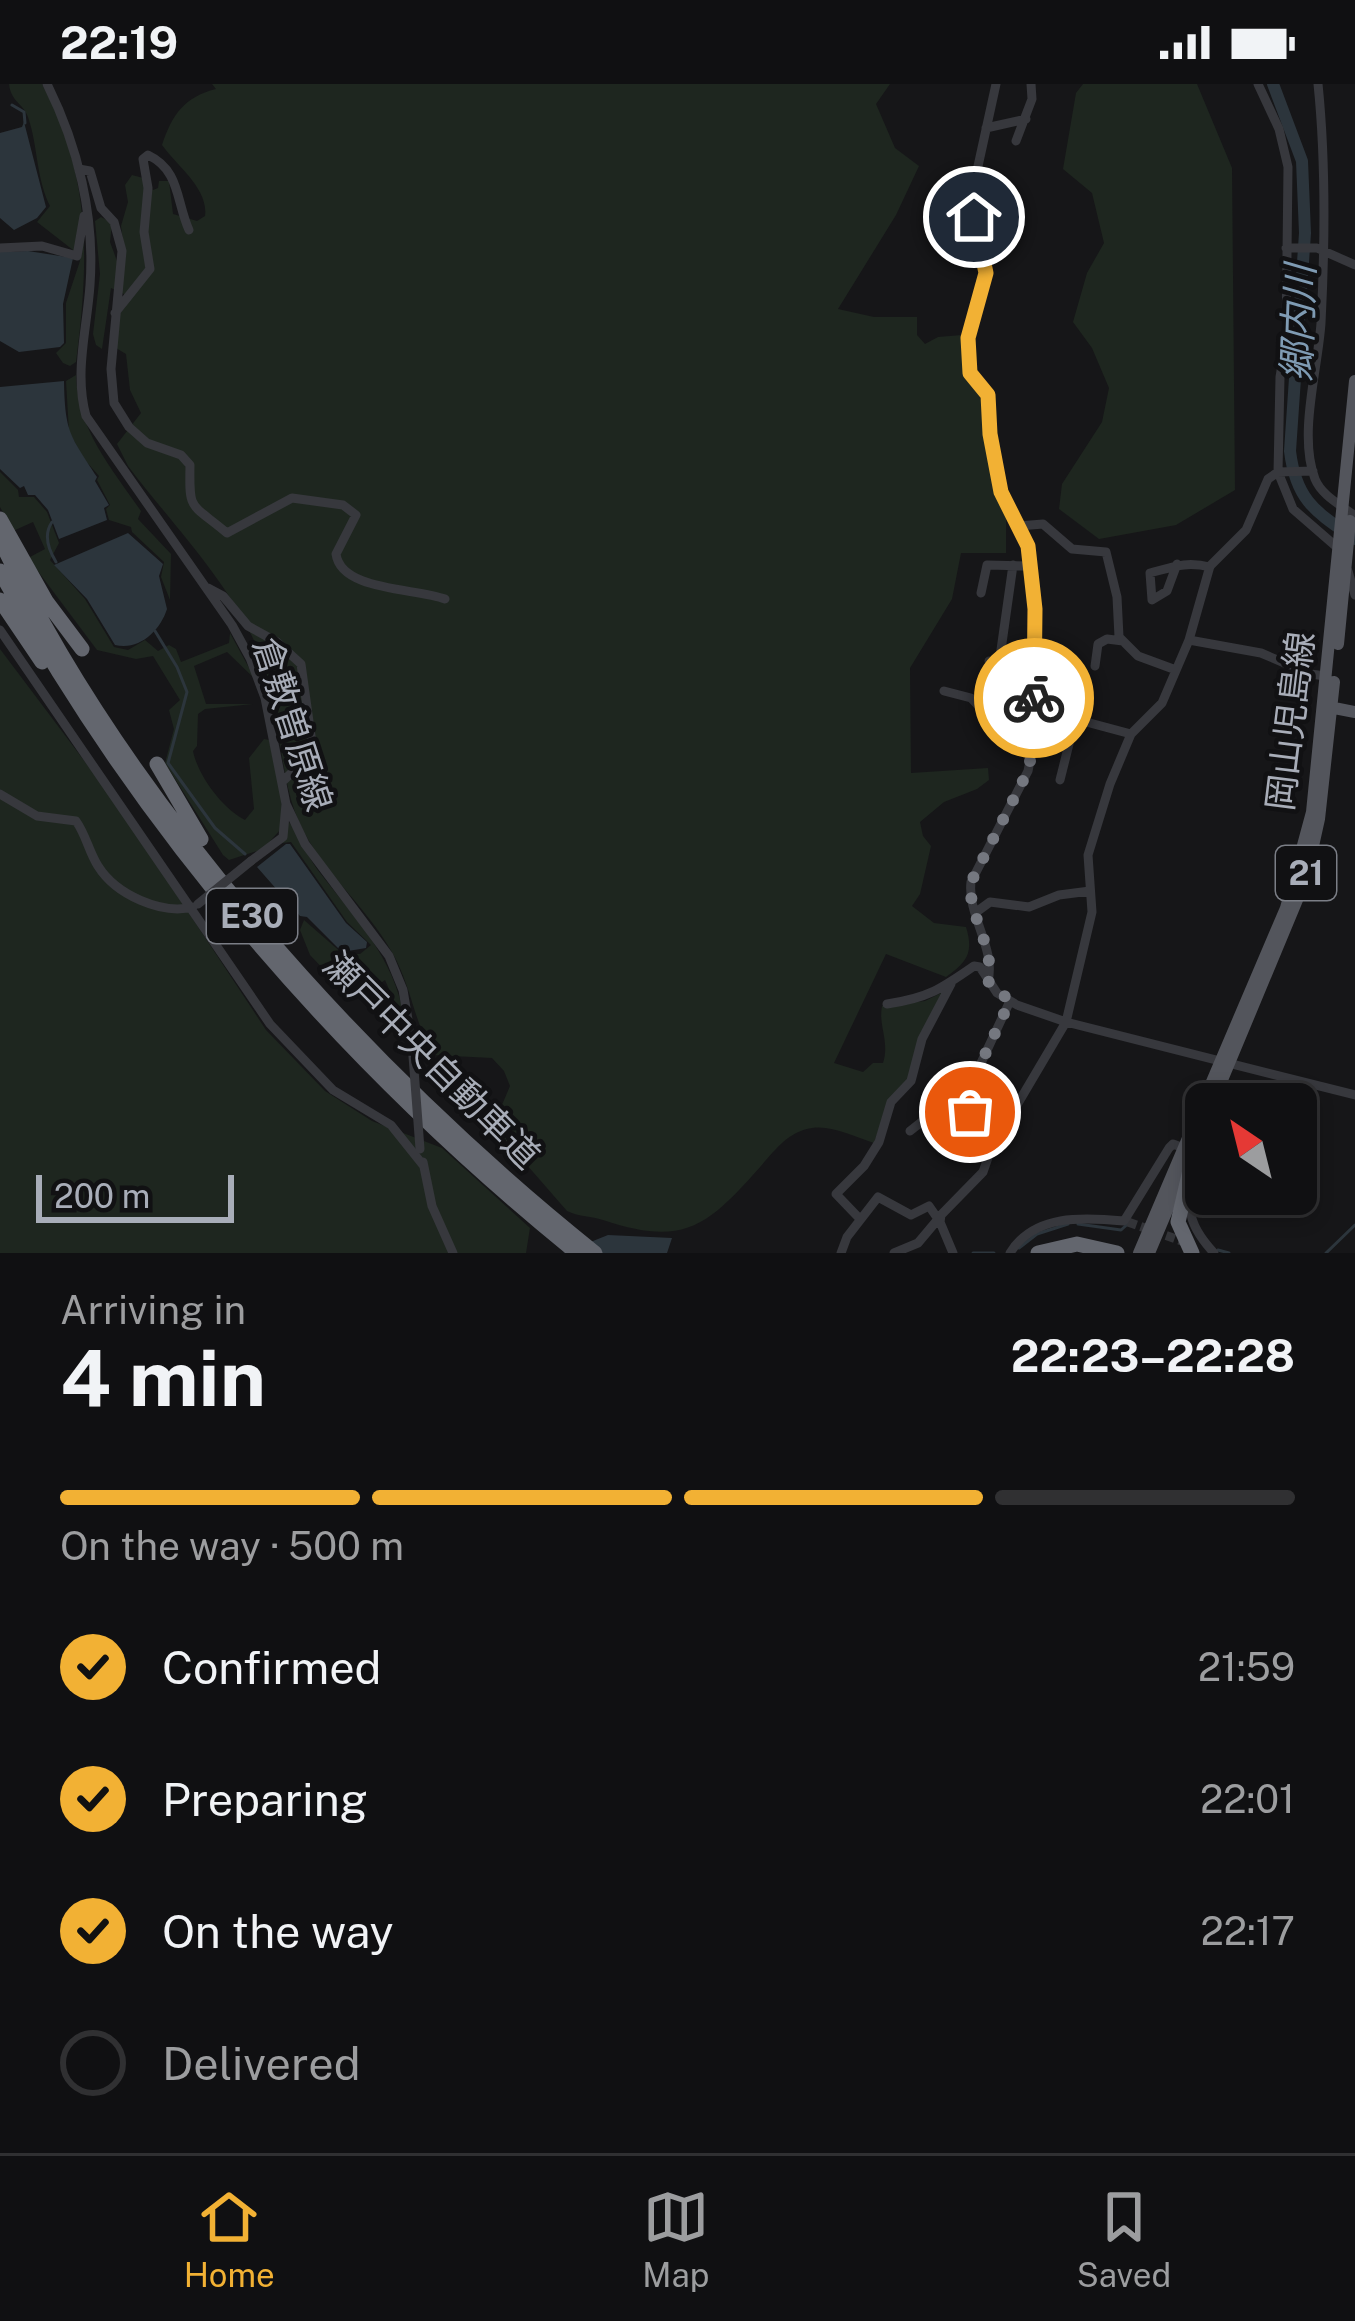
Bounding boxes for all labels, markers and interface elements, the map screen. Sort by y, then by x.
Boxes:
text: 22:19 [60,16,178,69]
pin [923,166,1025,268]
icon: home [941,184,1007,250]
water label: 郷内川 [1273,260,1323,382]
street label: 岡山児島線 [1258,629,1322,813]
street label: 倉敷曽原線 [245,632,341,816]
courier [974,638,1094,758]
icon: bike [1001,665,1067,731]
road number: 21 [1276,846,1336,900]
road number: E30 [207,889,297,943]
street label: 瀬戸中央自動車道 [315,943,549,1177]
pin [919,1061,1021,1163]
icon: bag [937,1079,1003,1145]
north arrow [1185,1083,1317,1215]
map controls [1185,1083,1317,1215]
scale bar [36,1169,234,1222]
text: 200 m [54,1177,150,1215]
text: Arriving in [60,1287,246,1333]
text: 22:23–22:28 [1011,1329,1295,1382]
text: 4 min [60,1332,266,1424]
text: On the way · 500 m [60,1523,404,1569]
icon: check [60,1634,126,1700]
text: Confirmed [162,1641,381,1694]
text: 21:59 [1198,1644,1295,1690]
icon: check [60,1766,126,1832]
text: Preparing [162,1773,368,1826]
text: 22:01 [1200,1776,1295,1822]
icon: check [60,1898,126,1964]
text: On the way [162,1905,394,1958]
text: 22:17 [1200,1908,1295,1954]
text: Delivered [162,2037,361,2090]
tab: Home [184,2184,275,2294]
tab: Map [642,2184,709,2294]
tab: Saved [1077,2184,1171,2294]

